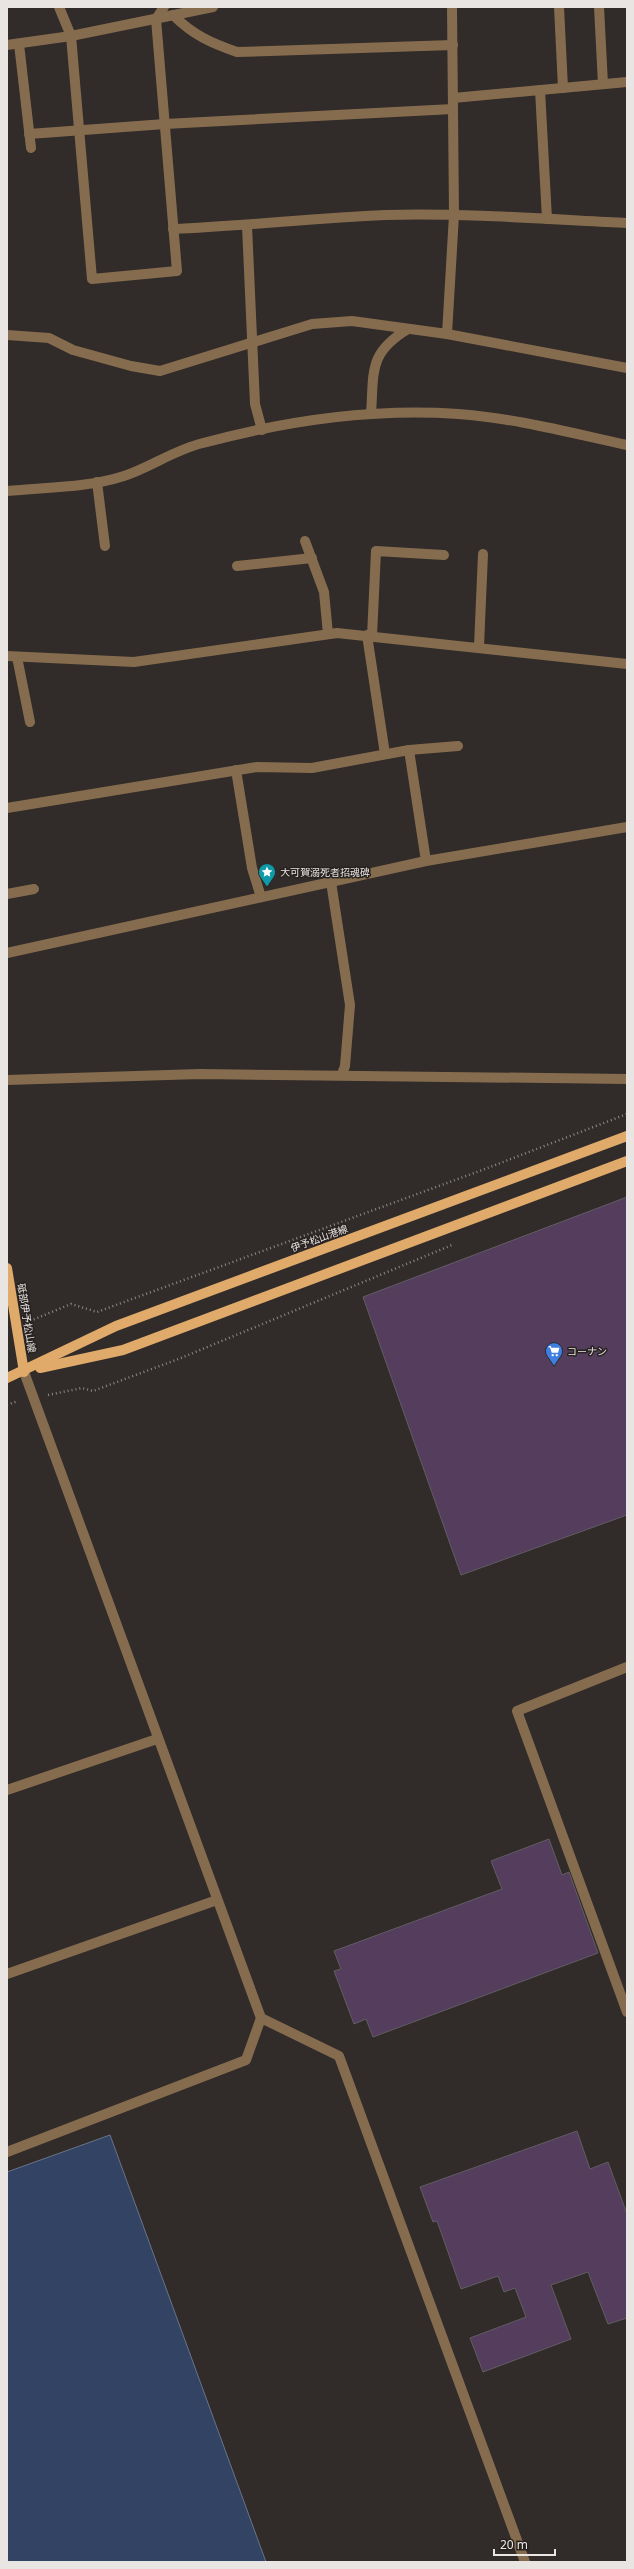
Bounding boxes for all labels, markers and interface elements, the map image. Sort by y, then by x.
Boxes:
place icon: 大可賀溺死者招魂碑 [257,862,277,887]
place label: 大可賀溺死者招魂碑 [280,865,370,879]
street label: 伊予松山港線 [288,1221,350,1255]
street label: 砥部伊予松山線 [15,1282,39,1354]
supermarket icon: コーナン [544,1341,564,1366]
place label: コーナン [567,1344,607,1358]
scale bar [494,2531,555,2557]
text: 20 m [500,2536,528,2553]

